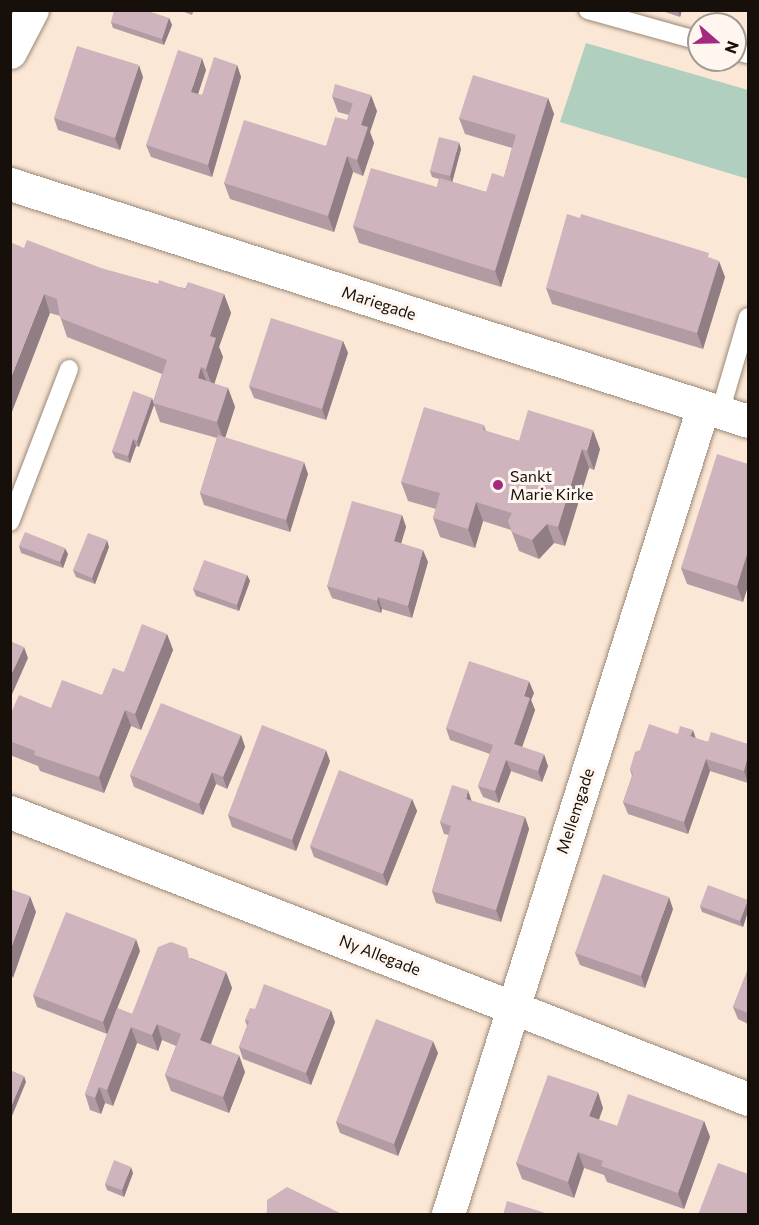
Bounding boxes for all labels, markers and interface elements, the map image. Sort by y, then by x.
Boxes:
north arrow [687,12,747,72]
text: N [722,39,743,57]
street label: Mariegade [339,282,419,324]
place label: Sankt Marie Kirke [510,466,594,504]
marker: Sankt Marie Kirke [491,478,505,492]
street label: Mellemgade [552,766,598,856]
street label: Ny Allegade [337,931,423,979]

